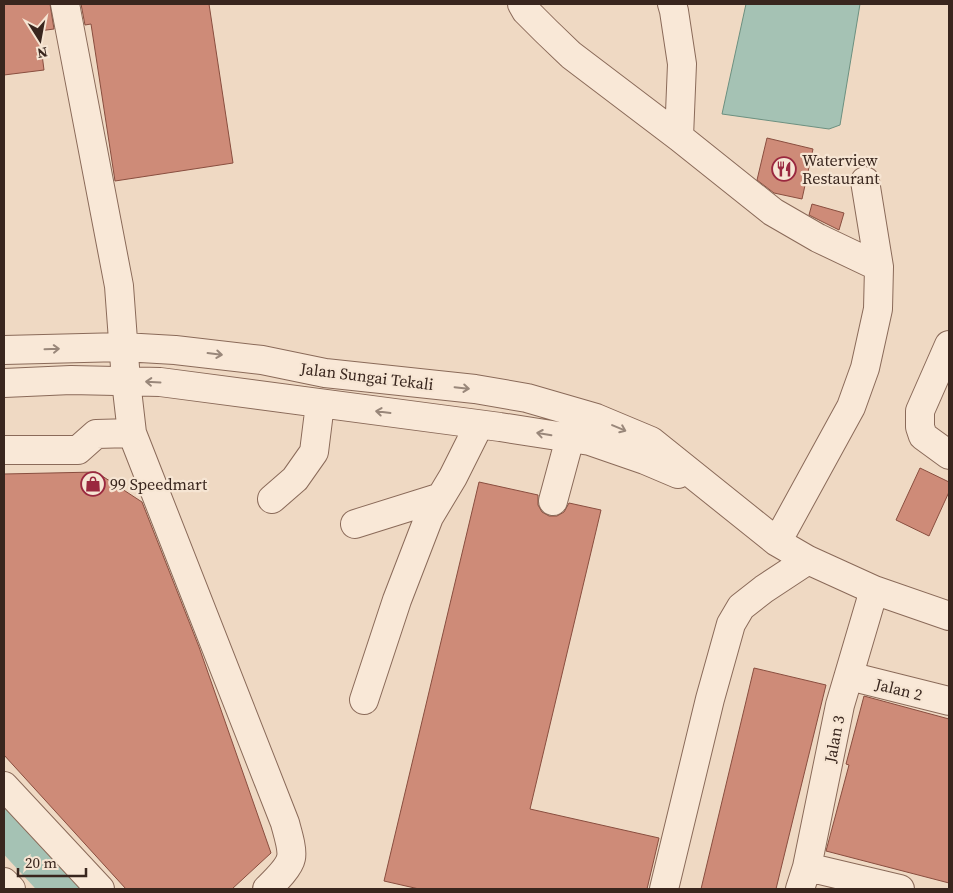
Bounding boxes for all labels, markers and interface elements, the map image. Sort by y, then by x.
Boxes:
north arrow [15,15,65,65]
text: N [36,42,49,64]
place label: Waterview Restaurant [802,149,880,189]
restaurant icon: Waterview Restaurant [771,156,797,182]
one-way arrow [44,344,60,354]
one-way arrow [206,349,222,359]
street label: Jalan Sungai Tekali [298,357,435,395]
one-way arrow [145,378,161,387]
one-way arrow [454,383,470,392]
one-way arrow [376,407,392,417]
one-way arrow [611,423,626,433]
one-way arrow [537,429,553,439]
shop icon: 99 Speedmart [80,471,106,497]
place label: 99 Speedmart [110,473,208,495]
street label: Jalan 2 [872,672,925,705]
street label: Jalan 3 [818,713,849,766]
scale bar [18,846,85,878]
text: 20 m [25,852,57,873]

